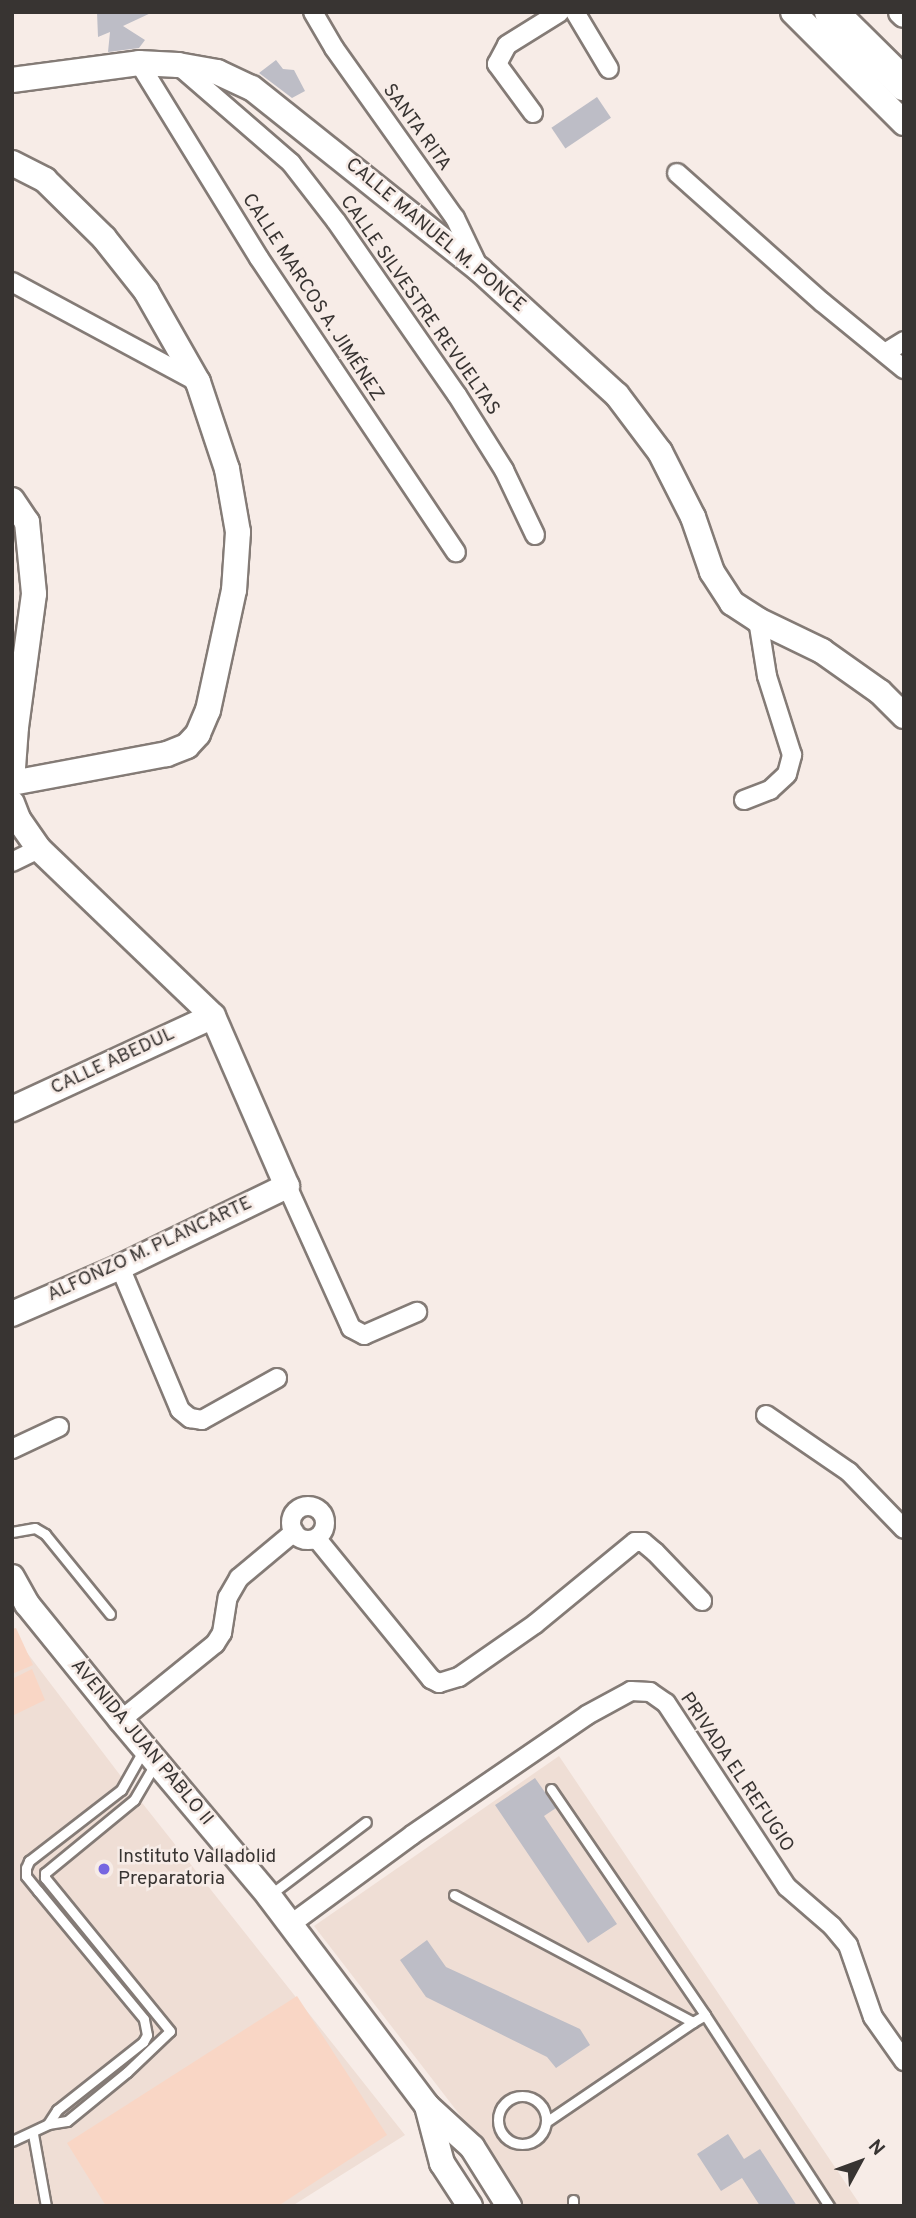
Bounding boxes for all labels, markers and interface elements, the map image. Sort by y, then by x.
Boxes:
street label: SANTA RITA [377,80,455,176]
street label: CALLE MANUEL M. PONCE [340,154,530,318]
street label: CALLE MARCOS A. JIMÉNEZ [236,190,388,406]
street label: CALLE SILVESTRE REVUELTAS [334,192,504,420]
street label: CALLE ABEDUL [47,1023,179,1101]
street label: ALFONZO M. PLANCARTE [44,1193,256,1307]
street label: AVENIDA JUAN PABLO II [65,1655,217,1831]
street label: PRIVADA EL REFUGIO [674,1688,798,1858]
place label: Instituto Valladolid Preparatoria [118,1847,277,1891]
marker: Instituto Valladolid Preparatoria [96,1861,112,1877]
north arrow [825,2127,895,2197]
text: N [862,2135,889,2161]

